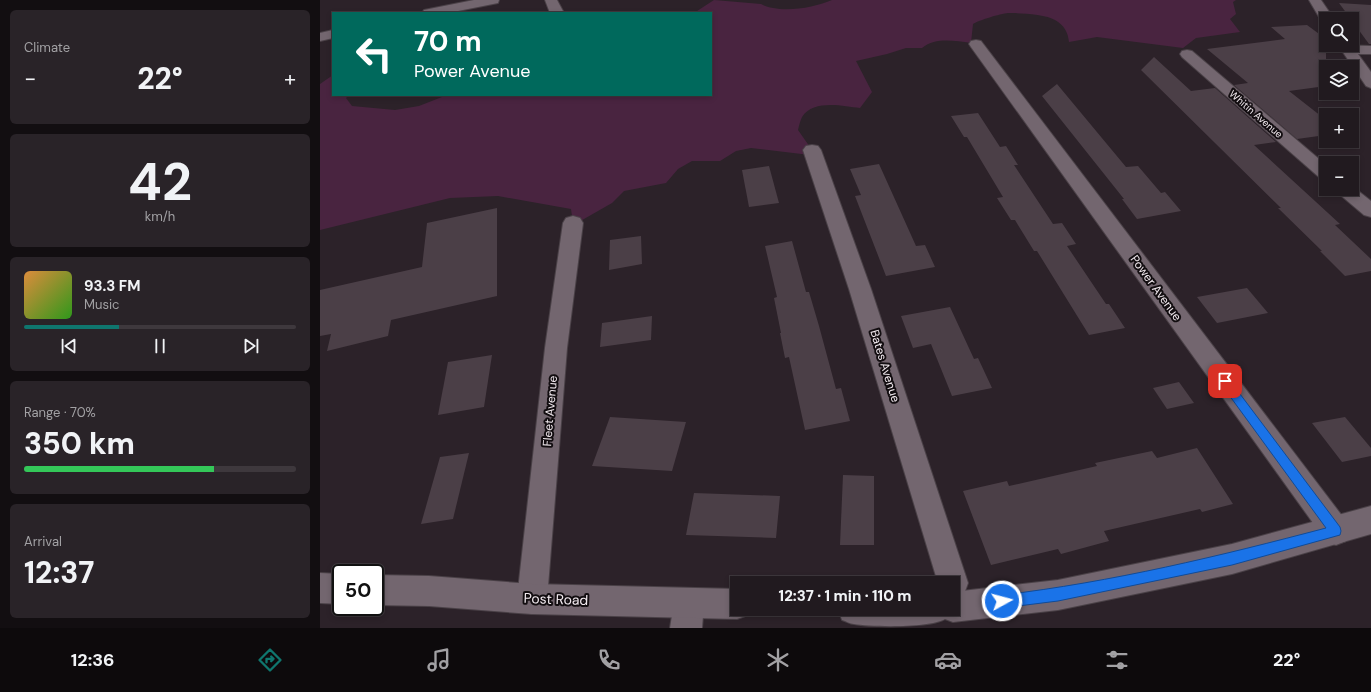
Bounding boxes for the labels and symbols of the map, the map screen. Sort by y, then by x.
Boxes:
street label: Whitin Avenue [1227,87,1286,141]
street label: Power Avenue [1127,252,1185,324]
street label: Bates Avenue [866,328,904,404]
pin [1208,364,1242,398]
street label: Fleet Avenue [539,375,561,447]
speed limit sign: 50 [332,564,384,616]
position arrow [981,580,1023,622]
street label: Post Road [523,589,589,609]

